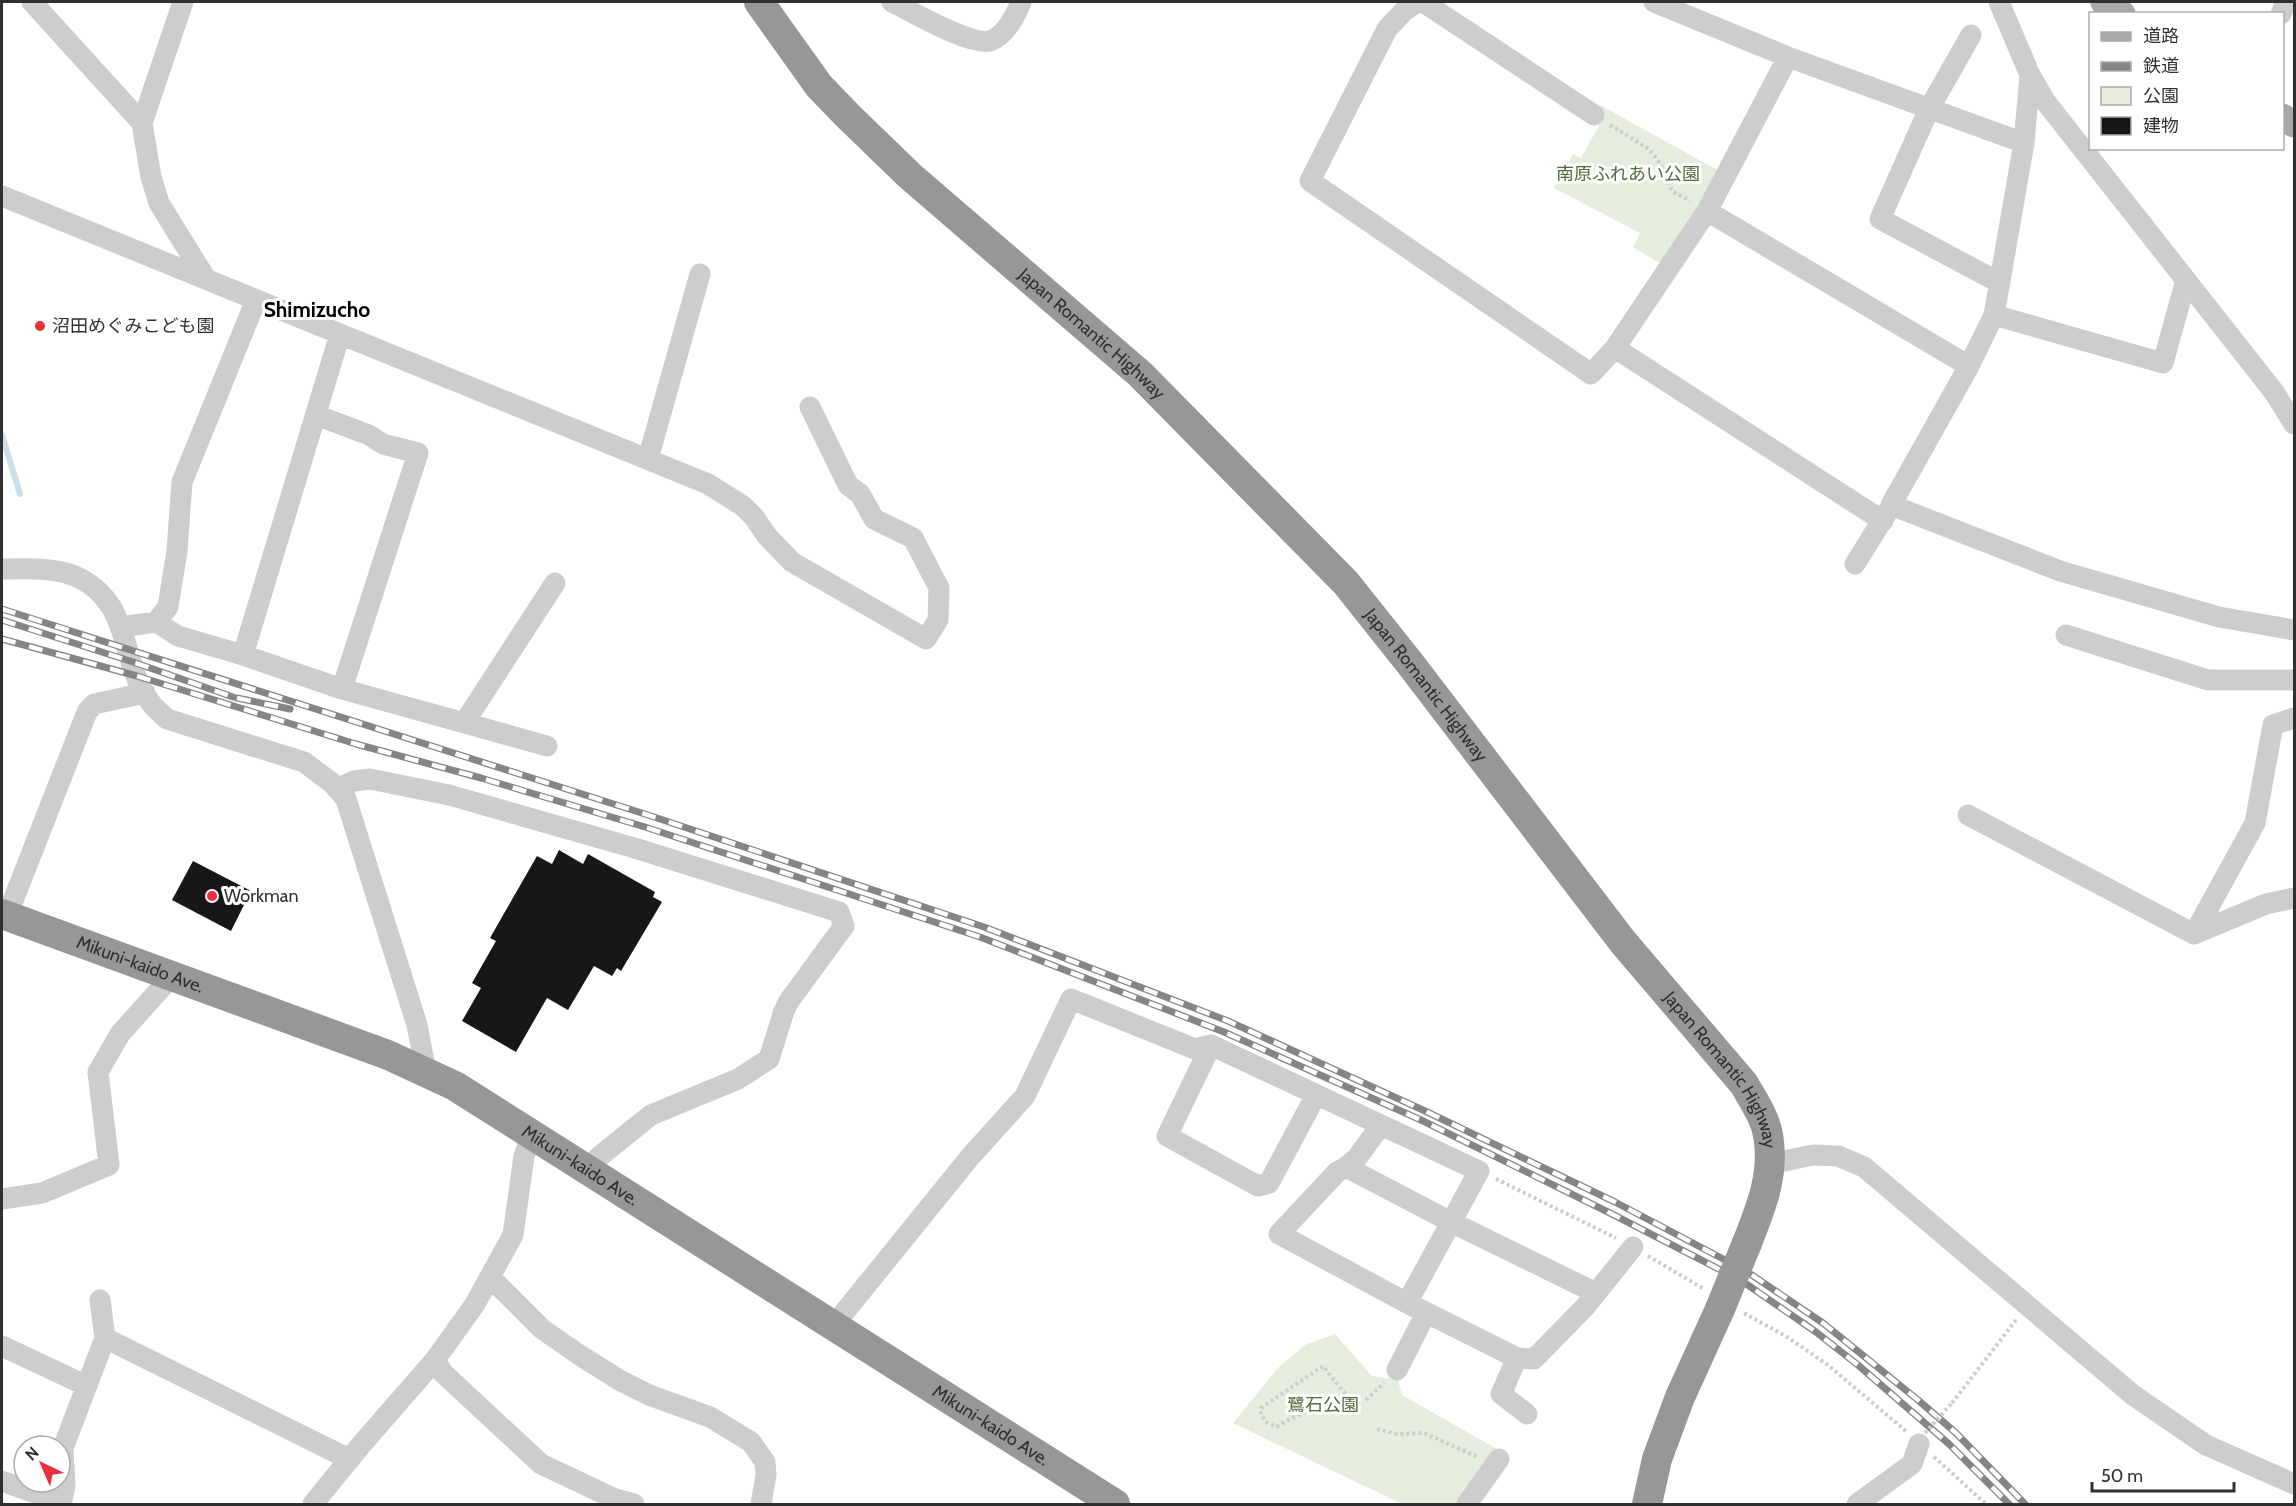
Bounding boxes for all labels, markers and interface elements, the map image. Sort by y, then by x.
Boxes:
legend [2089,12,2284,150]
text: 道路 [2143,25,2179,47]
text: 鉄道 [2143,55,2179,77]
text: 公園 [2143,85,2179,107]
text: 建物 [2143,115,2179,137]
park label: 南原ふれあい公園 [1556,163,1700,185]
street label: Japan Romantic Highway [1013,263,1170,404]
district label: Shimizucho [264,297,370,322]
place label: 沼田めぐみこども園 [52,315,215,337]
marker: 沼田めぐみこども園 [33,319,47,333]
street label: Japan Romantic Highway [1359,603,1492,766]
place label: Workman [224,885,298,907]
marker: Workman [205,889,219,903]
street label: Mikuni-kaido Ave. [73,931,207,998]
street label: Japan Romantic Highway [1658,986,1781,1149]
street label: Mikuni-kaido Ave. [518,1120,643,1210]
street label: Mikuni-kaido Ave. [928,1380,1053,1470]
park label: 鷺石公園 [1287,1394,1359,1416]
north arrow [12,1434,72,1494]
text: N [21,1443,43,1464]
scale bar [2092,1455,2234,1493]
text: 50 m [2101,1465,2143,1487]

